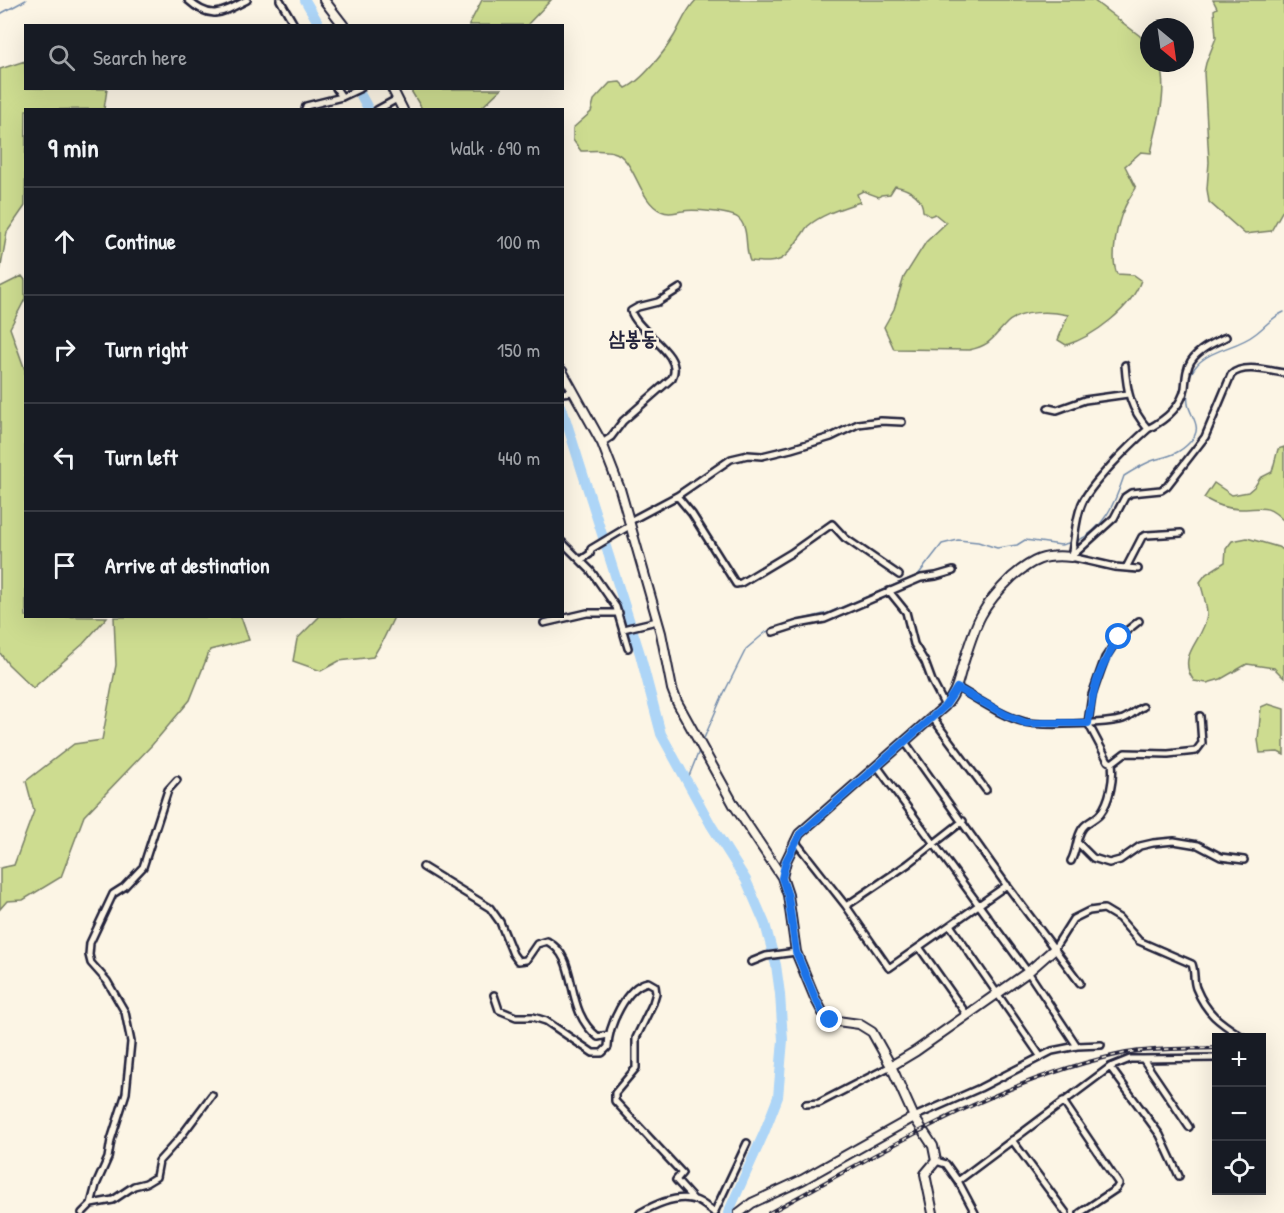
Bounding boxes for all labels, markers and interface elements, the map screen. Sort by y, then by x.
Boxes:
north arrow [1140,18,1194,72]
search box [24,24,564,90]
icon: search [45,41,78,74]
text: Search here [93,42,187,72]
text: 9 min [48,130,99,165]
text: Walk · 690 m [451,134,540,161]
icon: ahead [48,225,81,258]
text: Continue [105,226,176,256]
text: 100 m [497,228,540,255]
district label: 삼봉동 [609,324,657,351]
icon: right [48,333,81,366]
text: Turn right [105,334,188,364]
text: 150 m [497,336,540,363]
icon: left [48,441,81,474]
text: Turn left [105,442,178,472]
text: 440 m [498,444,540,471]
icon: arrive [48,549,81,582]
text: Arrive at destination [105,550,270,580]
route start [1105,623,1131,649]
route end [816,1006,842,1032]
map controls [1212,1033,1266,1195]
button: + [1212,1033,1266,1087]
button: − [1212,1087,1266,1141]
button: locate [1212,1141,1266,1195]

